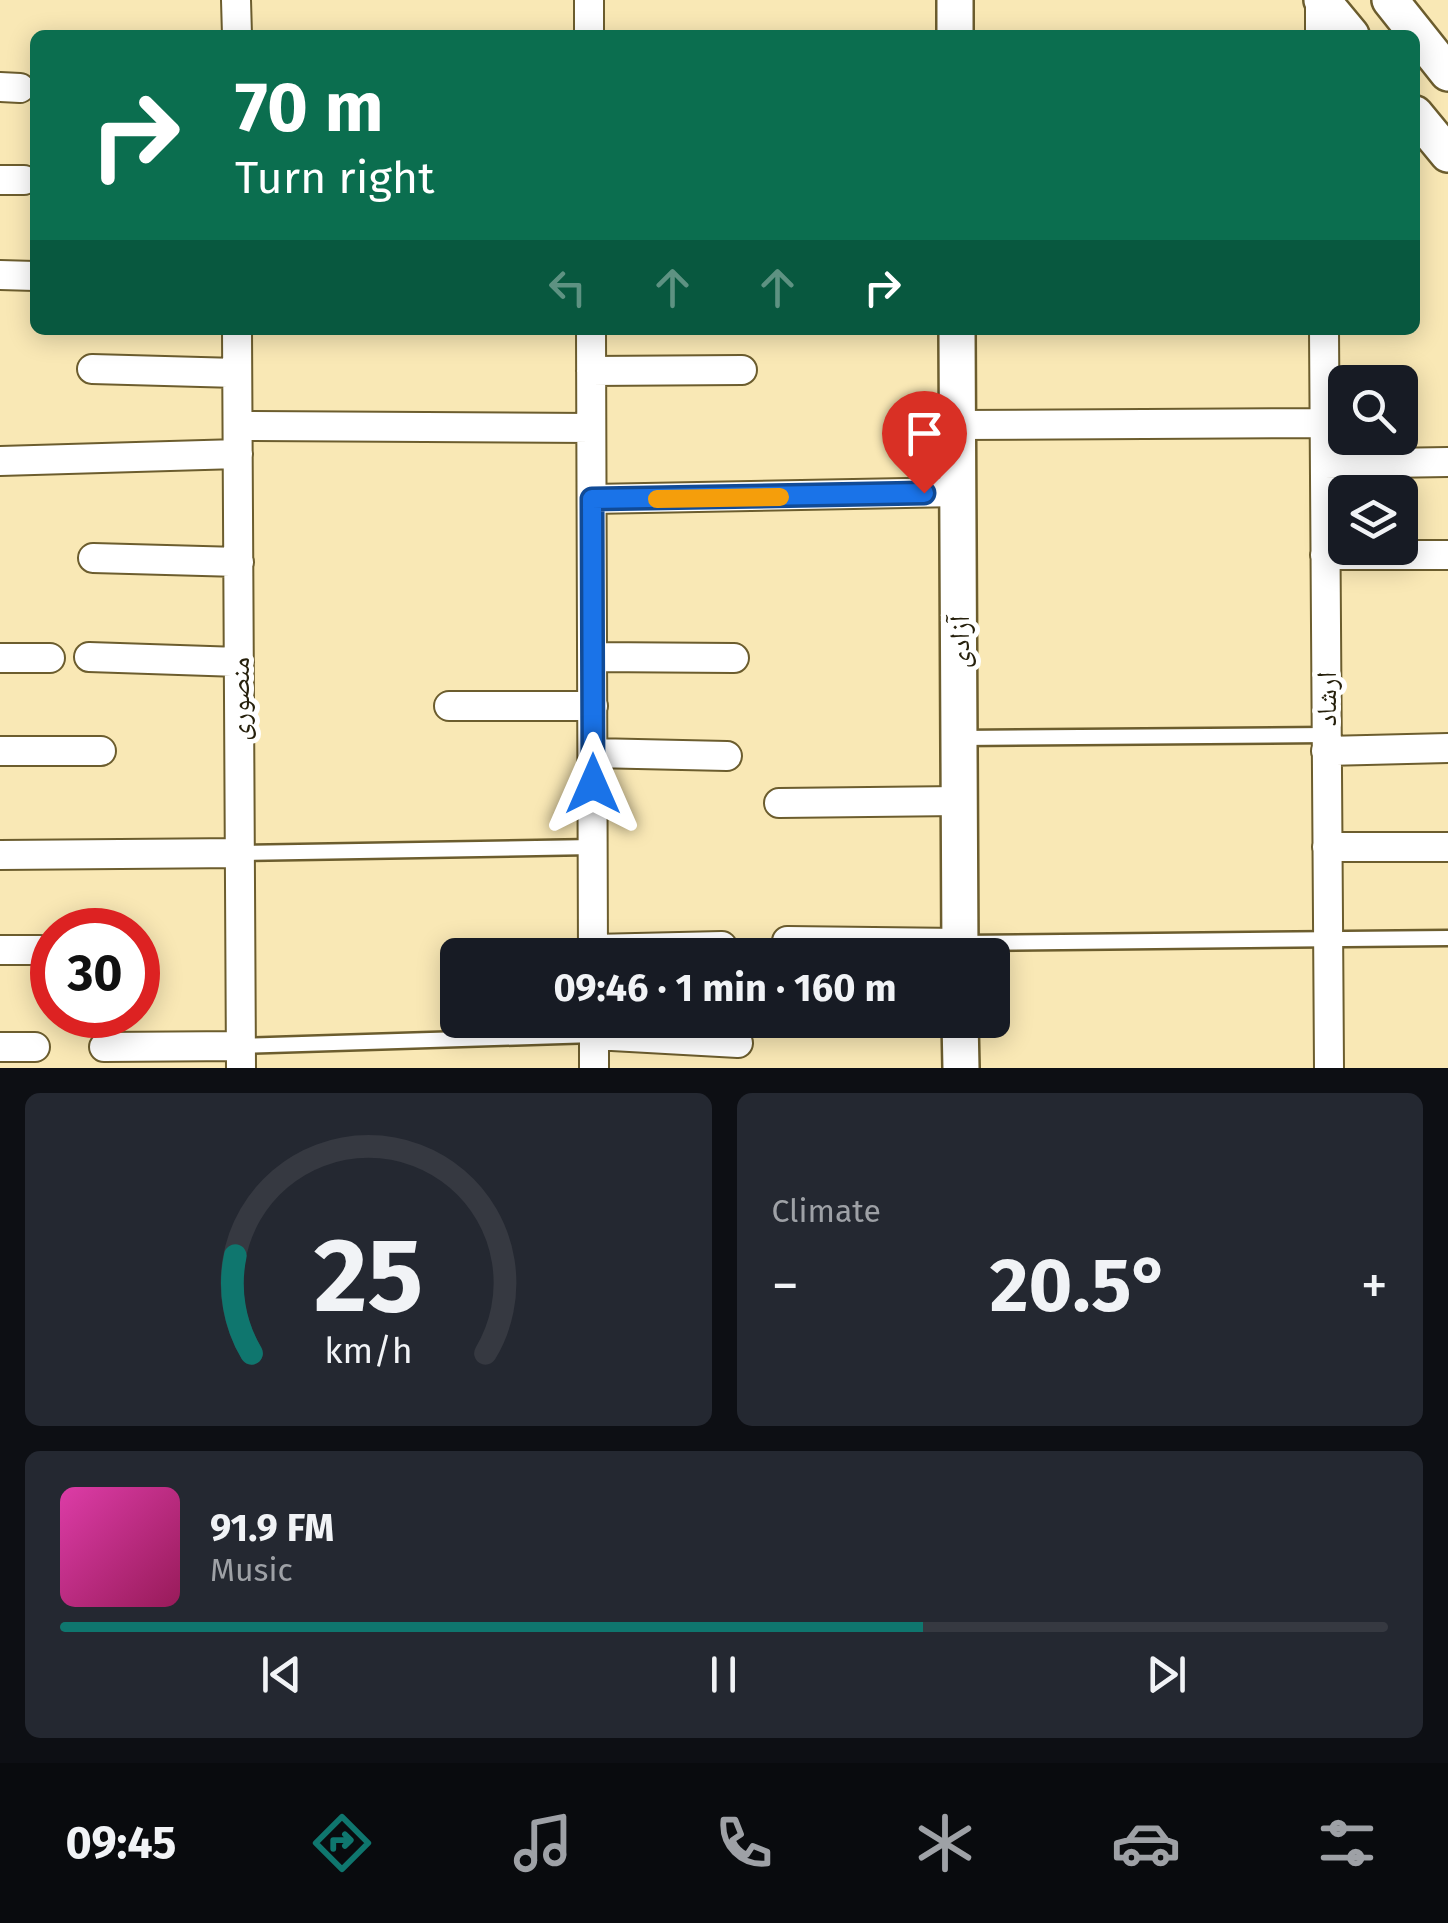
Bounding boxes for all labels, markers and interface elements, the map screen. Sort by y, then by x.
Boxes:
text: 70 m [235,66,384,150]
icon: right [70,70,200,200]
text: Turn right [235,151,434,205]
icon: left [540,260,595,315]
icon: ahead [645,260,700,315]
icon: ahead [750,260,805,315]
icon: right [855,260,910,315]
map controls [1328,365,1418,565]
button: search [1328,365,1418,455]
pin [882,391,967,494]
icon: arrive [897,406,952,461]
button: layers [1328,475,1418,565]
street label: آزادی [943,615,976,669]
street label: منصوری [223,657,256,741]
street label: ارشاد [1310,672,1343,726]
position arrow [541,732,645,836]
speed limit sign: 30 [30,908,160,1038]
text: 09:46 · 1 min · 160 m [553,965,897,1011]
text: Climate [772,1192,881,1230]
text: 25 [313,1214,423,1339]
text: 20.5° [990,1241,1170,1331]
text: − [772,1253,799,1319]
text: + [1361,1253,1388,1319]
text: km/h [324,1330,412,1372]
text: 91.9 FM [210,1505,334,1551]
text: Music [210,1551,293,1589]
icon: previous [254,1647,309,1702]
icon: pause [696,1647,751,1702]
icon: next [1139,1647,1194,1702]
icon: directions [307,1808,377,1878]
icon: music [508,1808,578,1878]
icon: phone [709,1808,779,1878]
icon: climate [910,1808,980,1878]
icon: car [1111,1808,1181,1878]
icon: filters [1312,1808,1382,1878]
text: 09:45 [66,1816,176,1870]

